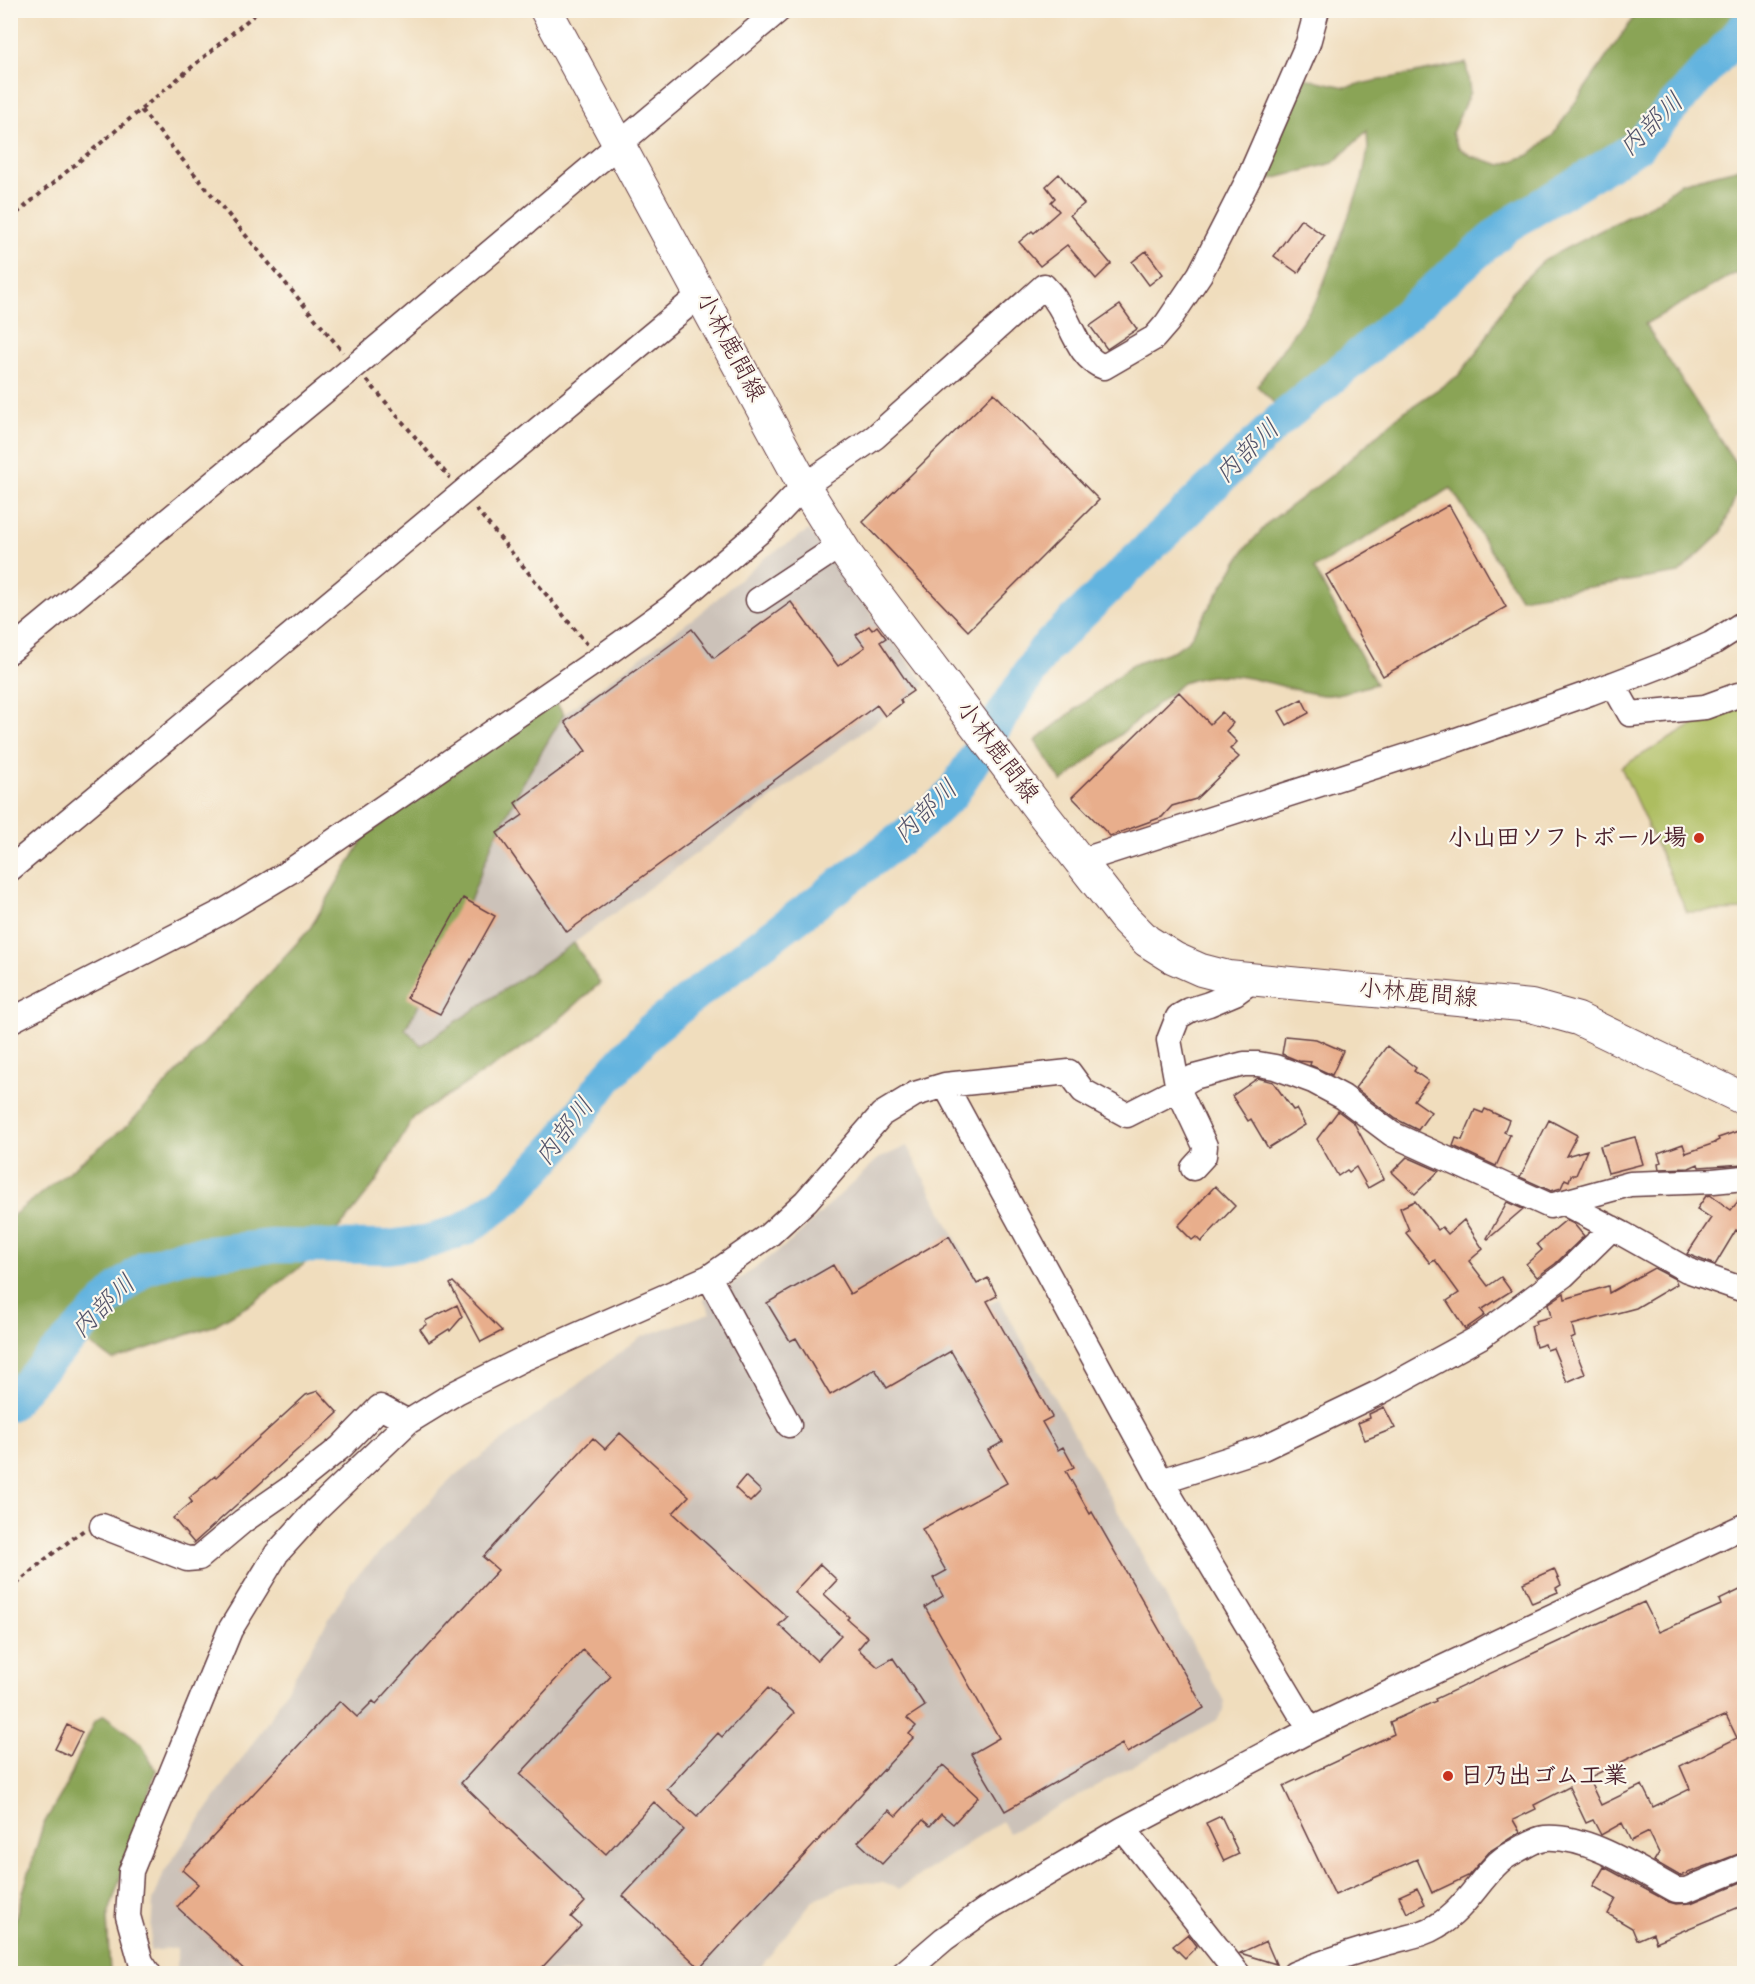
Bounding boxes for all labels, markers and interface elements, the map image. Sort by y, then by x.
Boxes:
water label: 内部川 [1612,86,1692,164]
street label: 小林鹿間線 [688,287,772,407]
water label: 内部川 [1208,413,1288,491]
street label: 小林鹿間線 [949,695,1045,809]
water label: 内部川 [886,773,966,851]
place label: 小山田ソフトボール場 [1448,823,1687,854]
marker: 小山田ソフトボール場 [1692,831,1706,845]
street label: 小林鹿間線 [1357,973,1479,1015]
water label: 内部川 [528,1091,602,1173]
water label: 内部川 [64,1268,144,1346]
place label: 日乃出ゴム工業 [1460,1761,1628,1792]
marker: 日乃出ゴム工業 [1441,1769,1455,1783]

